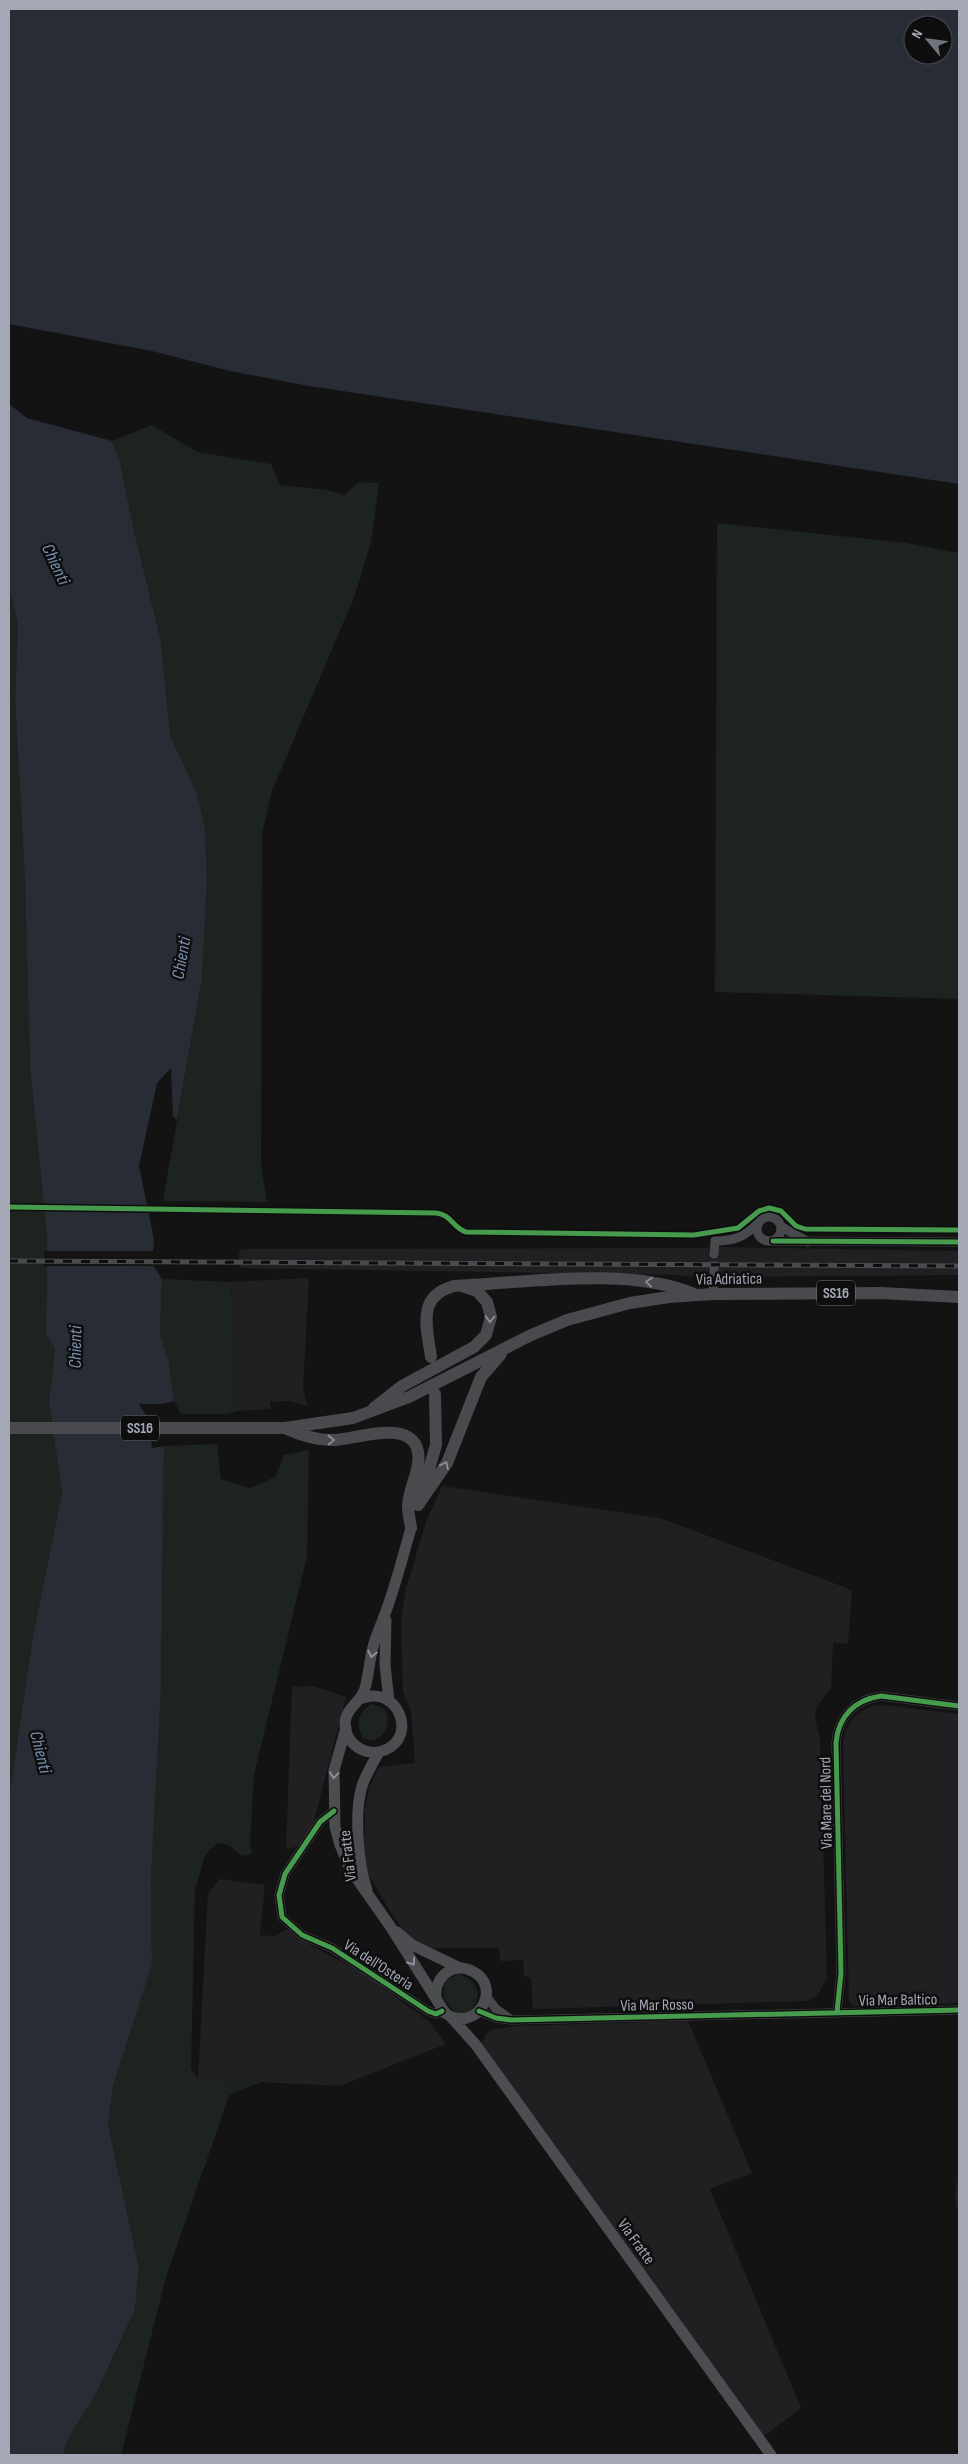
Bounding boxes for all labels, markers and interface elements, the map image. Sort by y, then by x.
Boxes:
north arrow [903,15,953,65]
text: N [908,27,926,41]
water label: Chienti [37,540,74,589]
water label: Chienti [167,935,196,981]
street label: Via Adriatica [696,1269,762,1290]
one-way arrow [645,1277,653,1288]
road number: SS16 [817,1280,855,1306]
one-way arrow [485,1315,495,1323]
water label: Chienti [65,1325,86,1369]
road number: SS16 [121,1416,159,1440]
one-way arrow [328,1434,336,1445]
one-way arrow [439,1461,449,1470]
one-way arrow [367,1650,377,1659]
water label: Chienti [25,1729,56,1776]
street label: Via Mare del Nord [816,1757,837,1849]
one-way arrow [328,1771,339,1779]
street label: Via Fratte [336,1829,361,1883]
street label: Via dell'Osteria [340,1936,416,1995]
one-way arrow [406,1956,415,1966]
street label: Via Mar Baltico [858,1990,938,2011]
street label: Via Mar Rosso [620,1995,694,2016]
street label: Via Fratte [613,2215,659,2268]

